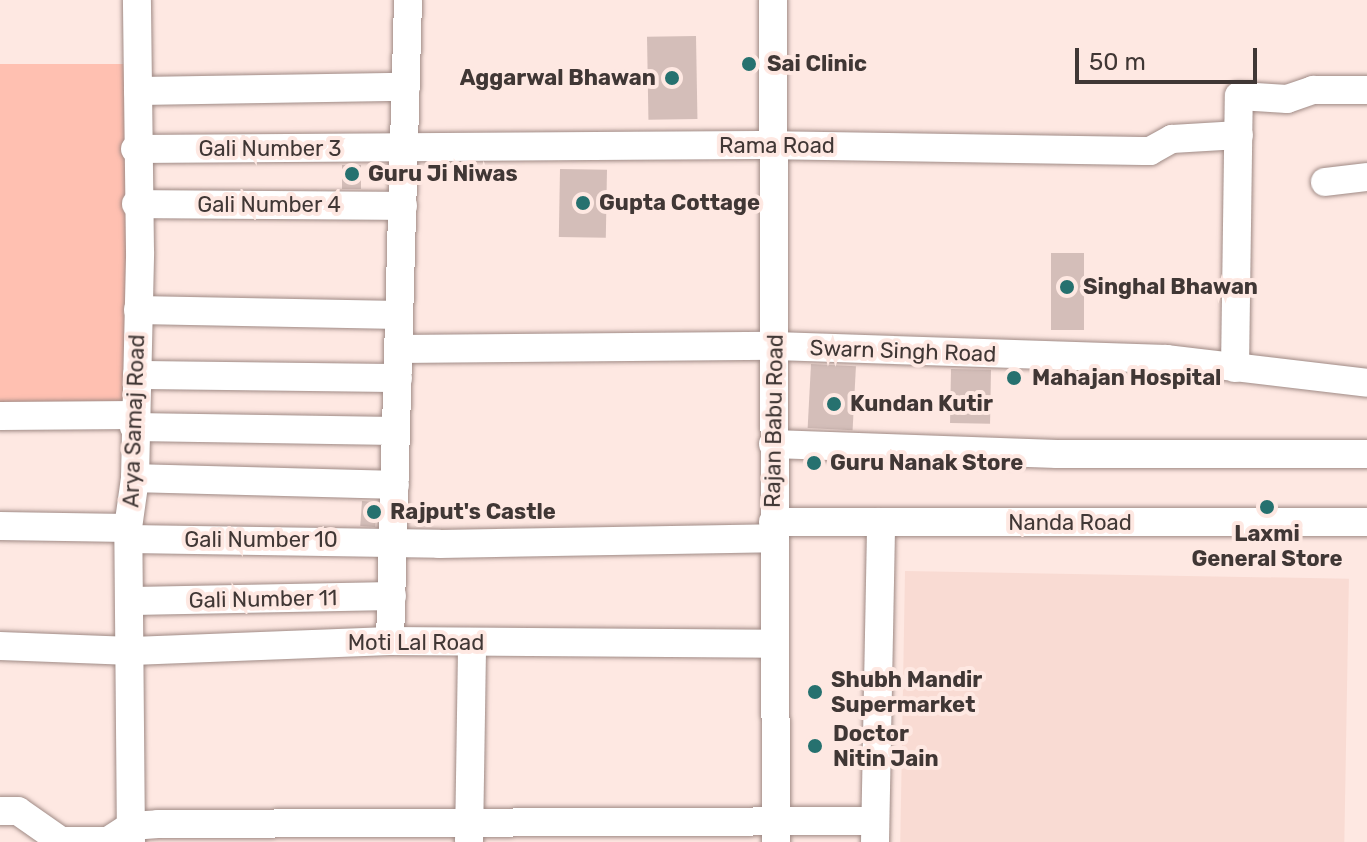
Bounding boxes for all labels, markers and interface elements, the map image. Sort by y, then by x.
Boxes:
scale bar [1079,32,1261,82]
text: 50 m [1089,48,1146,76]
place label: Sai Clinic [767,51,867,77]
marker: Sai Clinic [738,53,760,75]
place label: Aggarwal Bhawan [460,65,656,91]
marker: Aggarwal Bhawan [663,69,681,87]
street label: Rama Road [719,133,835,159]
street label: Gali Number 3 [198,136,342,162]
place label: Guru Ji Niwas [368,161,518,187]
marker: Guru Ji Niwas [343,165,361,183]
place label: Gupta Cottage [599,190,760,216]
street label: Gali Number 4 [197,192,341,218]
marker: Gupta Cottage [574,194,592,212]
place label: Singhal Bhawan [1083,274,1258,300]
marker: Singhal Bhawan [1058,278,1076,296]
street label: Arya Samaj Road [118,334,150,508]
street label: Rajan Babu Road [759,334,789,508]
street label: Swarn Singh Road [809,335,997,367]
place label: Mahajan Hospital [1032,365,1221,391]
marker: Mahajan Hospital [1003,367,1025,389]
place label: Kundan Kutir [850,391,993,417]
marker: Kundan Kutir [825,395,843,413]
place label: Guru Nanak Store [830,450,1023,476]
marker: Guru Nanak Store [805,454,823,472]
marker: Laxmi General Store [1258,498,1276,516]
place label: Rajput's Castle [390,499,556,525]
marker: Rajput's Castle [365,503,383,521]
street label: Nanda Road [1008,510,1132,536]
place label: Laxmi General Store [1191,520,1343,572]
street label: Gali Number 10 [184,527,338,553]
street label: Gali Number 11 [188,584,338,614]
street label: Moti Lal Road [348,630,484,656]
place label: Shubh Mandir Supermarket [831,666,982,718]
marker: Shubh Mandir Supermarket [806,683,824,701]
place label: Doctor Nitin Jain [833,720,939,772]
marker: Doctor Nitin Jain [804,735,826,757]

